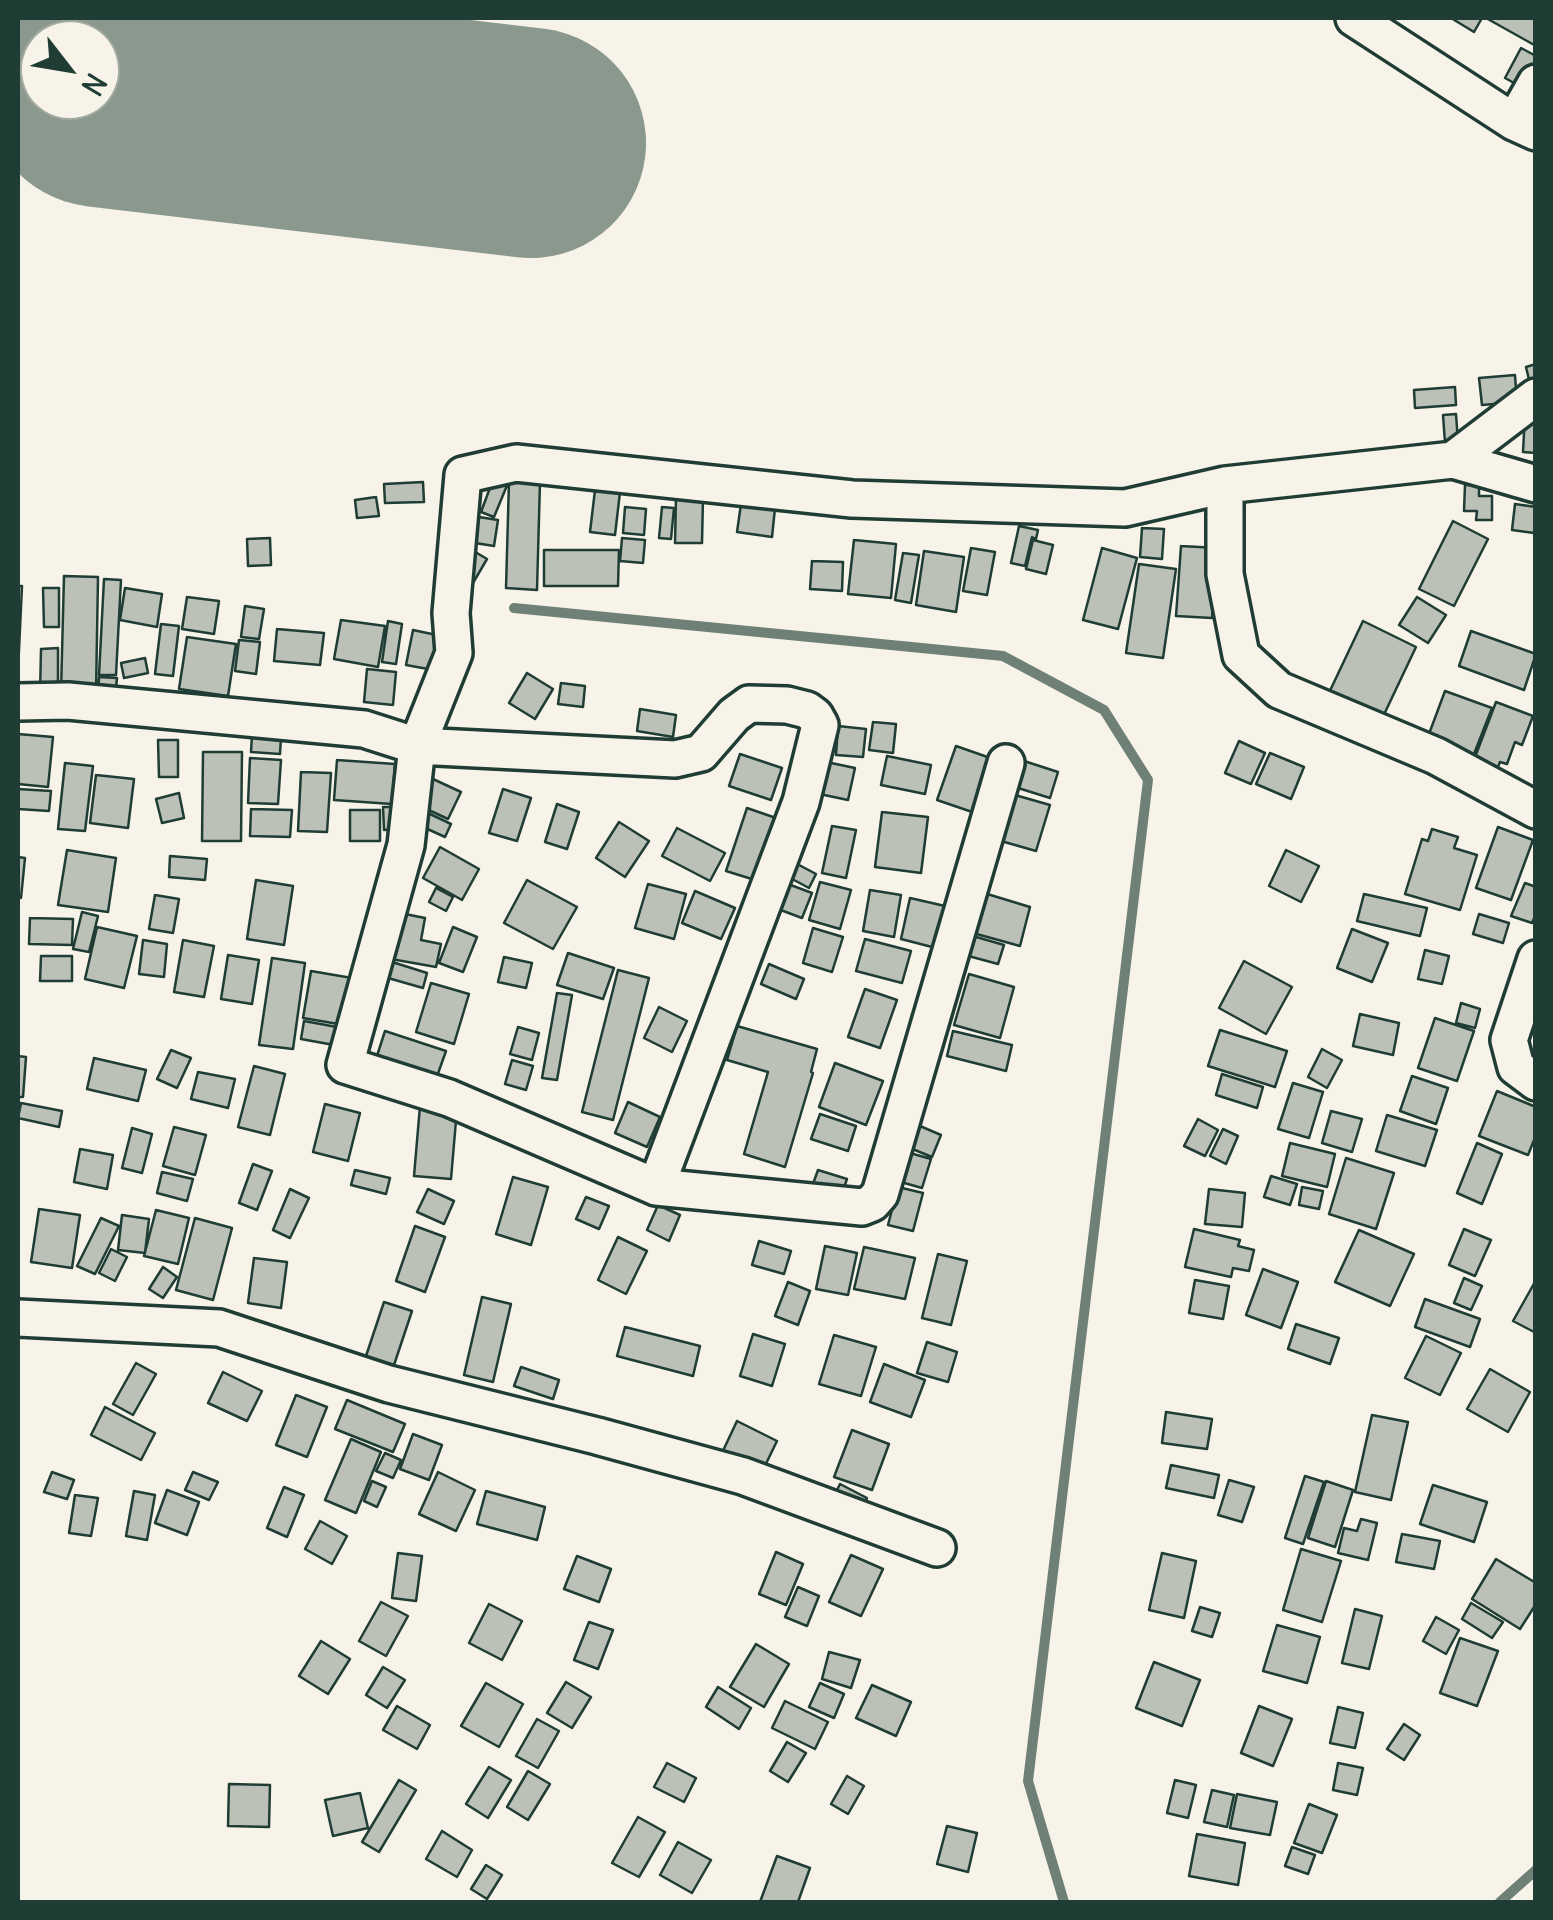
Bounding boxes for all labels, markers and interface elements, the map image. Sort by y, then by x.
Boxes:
north arrow [20,20,120,120]
text: N [74,67,114,102]

